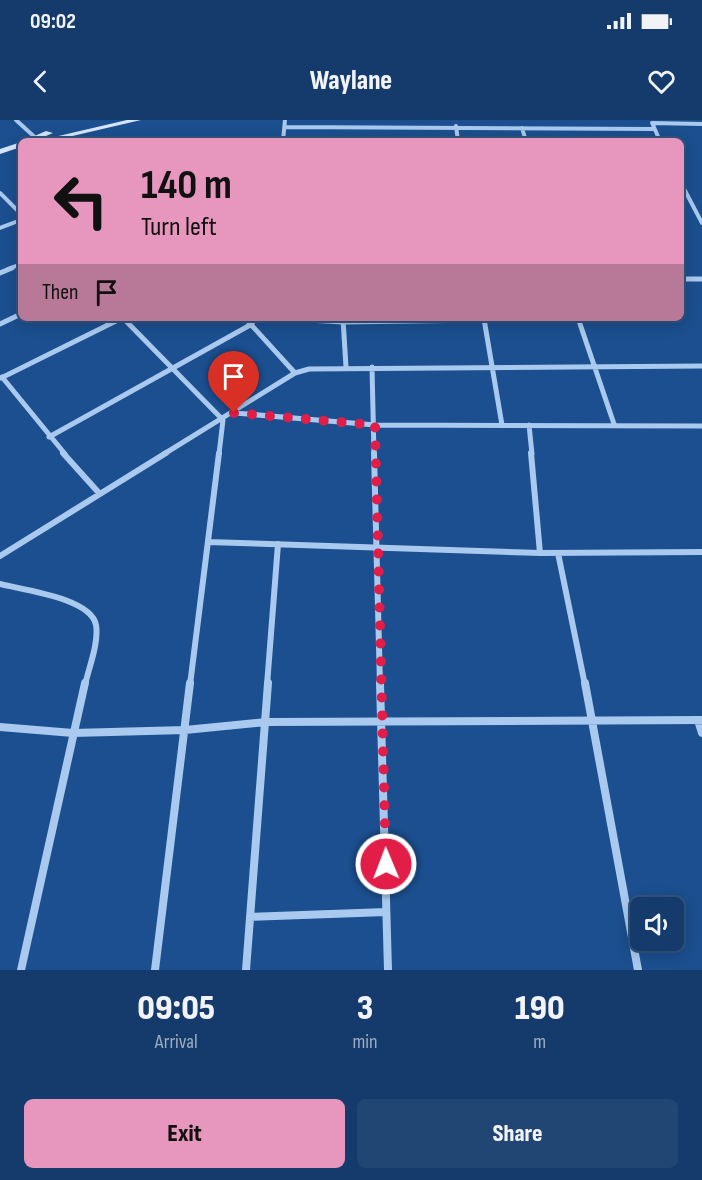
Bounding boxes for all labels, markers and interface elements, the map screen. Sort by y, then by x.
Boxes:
text: 09:02 [30,8,76,35]
icon: back [24,65,57,98]
text: Waylane [310,65,392,97]
icon: heart [645,65,678,98]
text: 140 m [141,160,232,211]
icon: left [42,162,120,240]
text: Turn left [141,211,217,243]
icon: arrive [90,276,123,309]
text: Then [42,279,78,306]
pin [208,351,259,413]
icon: arrive [217,360,250,393]
position arrow [354,832,418,896]
map controls [630,897,684,951]
button: sound [630,897,684,951]
text: 09:05 [137,987,215,1030]
text: 3 [357,987,373,1030]
text: 190 [515,987,565,1030]
text: Arrival [155,1030,198,1054]
text: min [352,1030,378,1054]
text: m [533,1030,546,1054]
button: Exit [24,1099,345,1168]
button: Share [357,1099,678,1168]

